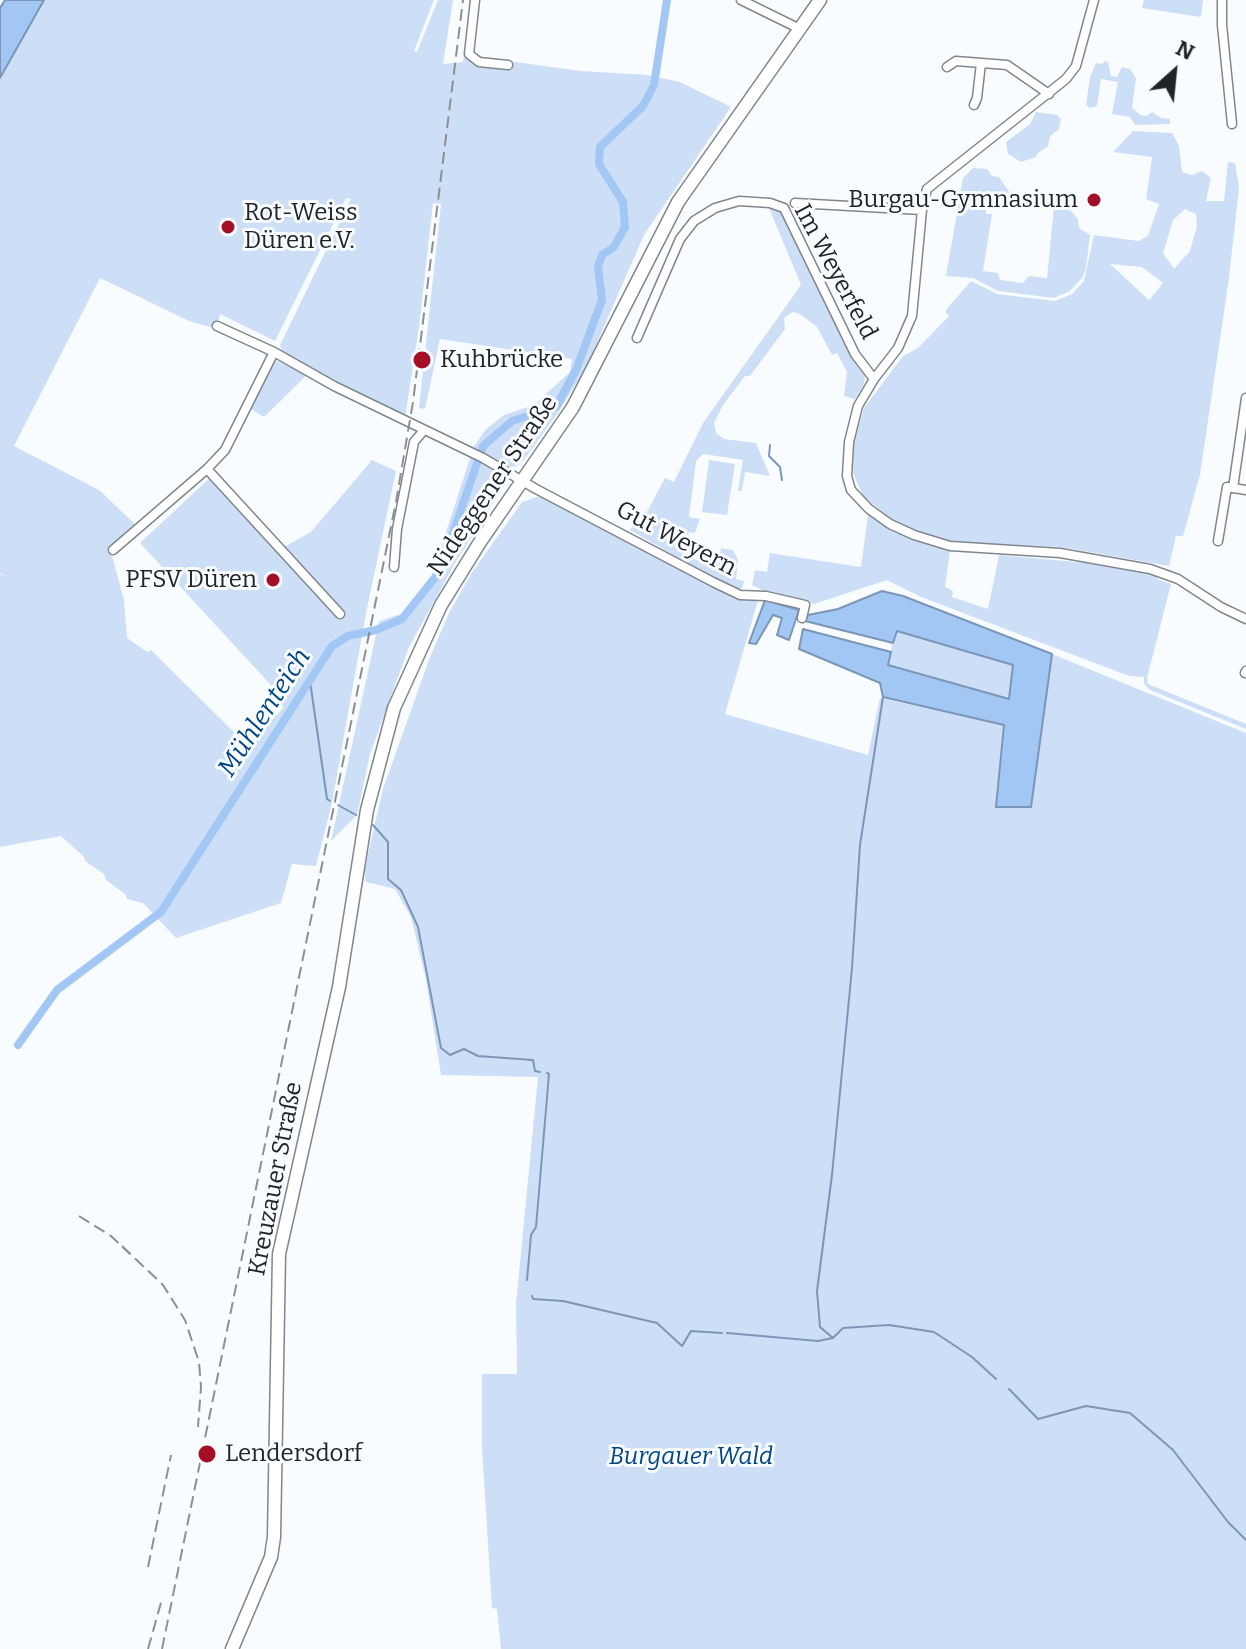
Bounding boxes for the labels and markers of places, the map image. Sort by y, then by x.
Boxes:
place label: Burgau-Gymnasium [848,186,1078,214]
marker: Burgau-Gymnasium [1085,191,1103,209]
place label: Rot-Weiss Düren e.V. [244,199,357,255]
marker: Rot-Weiss Düren e.V. [219,218,237,236]
place label: Kuhbrücke [440,346,563,374]
marker: Kuhbrücke [411,349,433,371]
place label: PFSV Düren [125,566,257,594]
marker: PFSV Düren [264,571,282,589]
place label: Lendersdorf [225,1440,362,1468]
marker: Lendersdorf [196,1443,218,1465]

